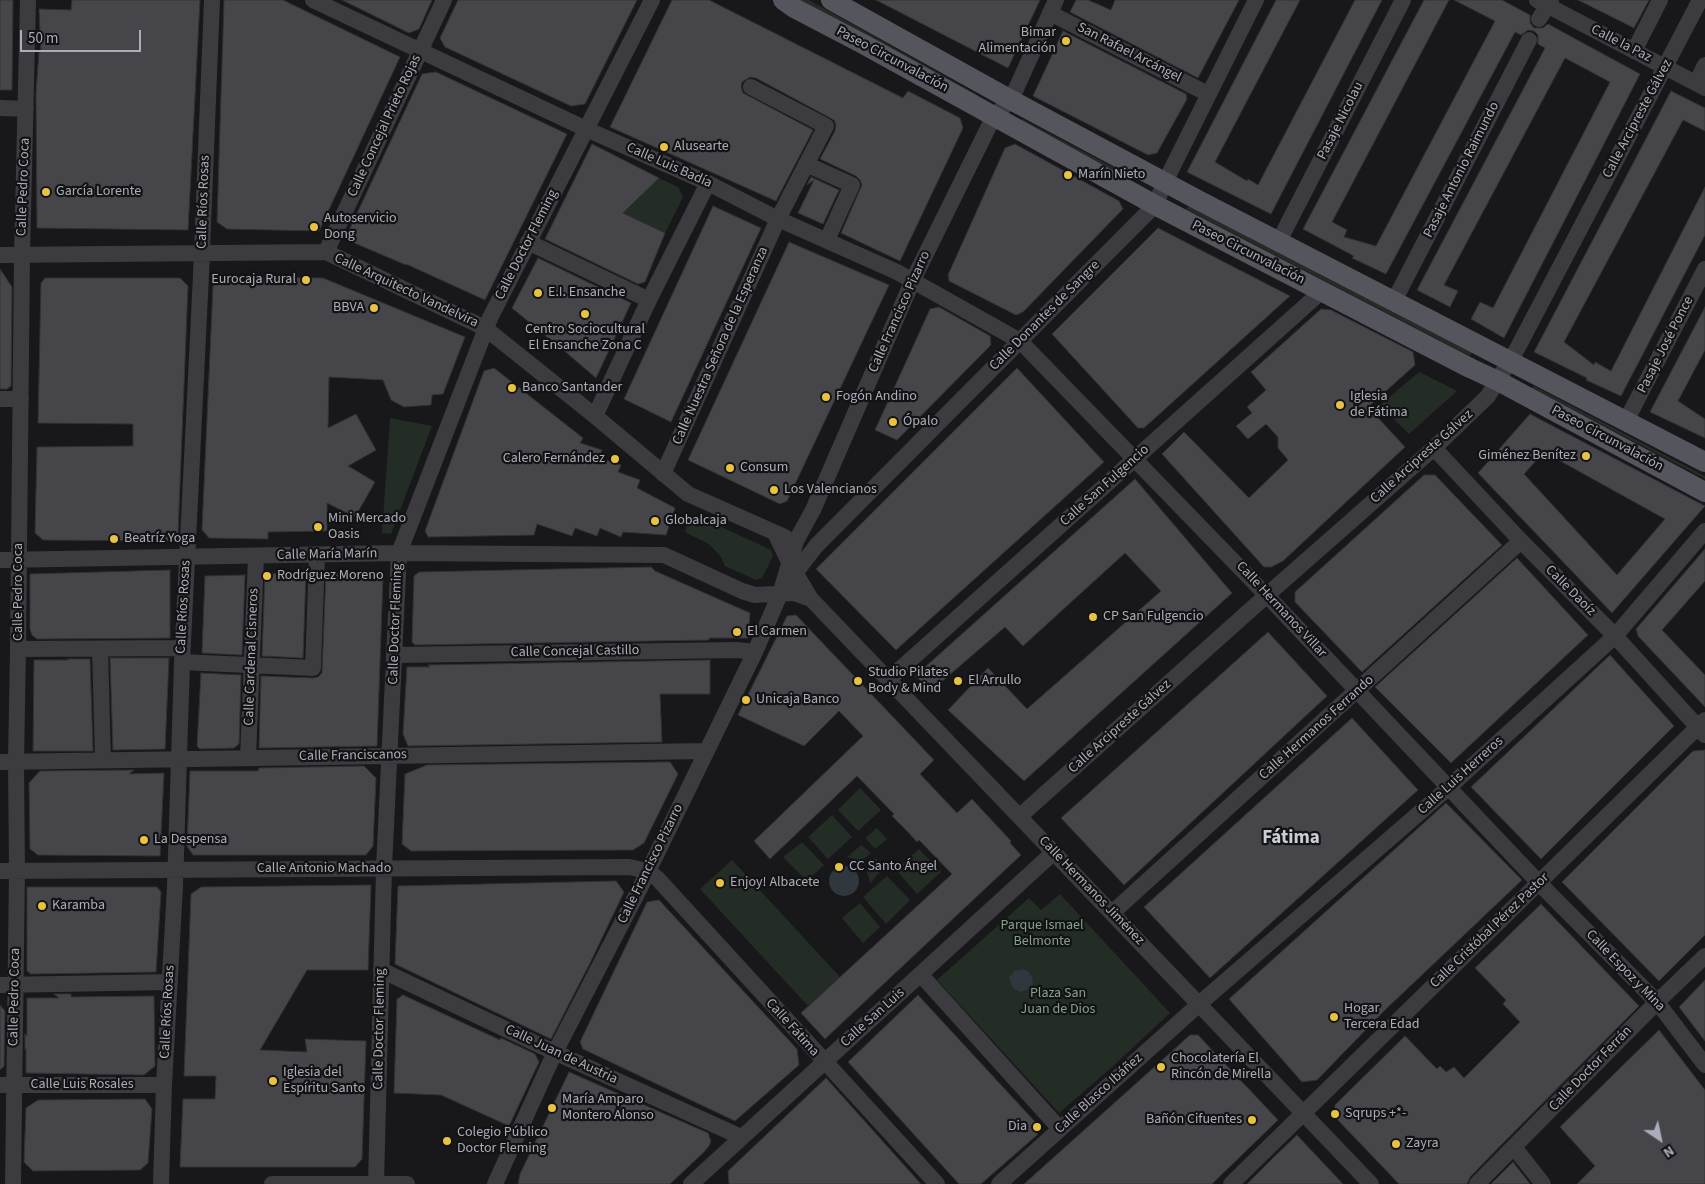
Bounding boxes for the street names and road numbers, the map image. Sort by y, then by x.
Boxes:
street label: San Rafael Arcángel [1074,19,1184,87]
street label: Calle la Paz [1588,22,1654,66]
street label: Paseo Circunvalación [833,23,951,97]
street label: Calle Concejal Prieto Rojas [345,52,425,200]
street label: Calle Arcipreste Gálvez [1600,57,1676,181]
street label: Pasaje Nicolau [1314,79,1368,163]
street label: Pasaje Antonio Raimundo [1420,99,1504,241]
street label: Calle Pedro Coca [14,138,34,236]
street label: Calle Luis Badía [624,140,714,192]
street label: Calle Ríos Rosas [194,155,214,249]
street label: Calle Doctor Fleming [492,187,562,303]
street label: Paseo Circunvalación [1189,217,1307,289]
street label: Calle Nuestra Señora de la Esperanza [670,244,772,448]
street label: Calle Francisco Pizarro [866,249,934,375]
street label: Calle Arquitecto Vandelvira [331,250,481,332]
street label: Calle Donantes de Sangre [986,257,1104,375]
street label: Pasaje José Ponce [1634,294,1698,396]
street label: Paseo Circunvalación [1548,402,1666,476]
street label: Calle Arcipreste Gálvez [1367,407,1477,507]
street label: Calle San Fulgencio [1057,442,1153,530]
street label: Calle Pedro Coca [11,543,27,641]
street label: Calle María Marín [277,546,377,564]
street label: Calle Hermanos Villar [1232,559,1330,661]
street label: Calle Ríos Rosas [173,560,195,654]
street label: Calle Daoíz [1541,562,1599,620]
street label: Calle Doctor Fleming [385,563,407,685]
street label: Calle Cardenal Cisneros [241,588,263,726]
street label: Calle Concejal Castillo [511,642,639,662]
street label: Calle Hermanos Ferrando [1256,672,1378,784]
street label: Calle Arcipreste Gálvez [1065,677,1175,777]
street label: Calle Luis Herreros [1415,733,1507,819]
street label: Calle Franciscanos [299,747,407,765]
street label: Calle Francisco Pizarro [615,801,687,927]
street label: Calle Hermanos Jiménez [1035,833,1147,949]
street label: Calle Antonio Machado [257,861,391,877]
street label: Calle Cristóbal Pérez Pastor [1427,870,1553,992]
street label: Calle Espoz y Mina [1582,927,1668,1015]
street label: Calle Pedro Coca [6,948,24,1046]
street label: Calle Ríos Rosas [157,965,179,1059]
street label: Calle Doctor Fleming [371,968,389,1090]
street label: Calle San Luis [837,985,909,1051]
street label: Calle Fátima [762,996,822,1060]
street label: Calle Juan de Austria [502,1022,620,1088]
street label: Calle Doctor Ferrán [1546,1023,1636,1115]
street label: Calle Blasco Ibáñez [1052,1050,1146,1138]
street label: Calle Luis Rosales [30,1077,134,1093]

